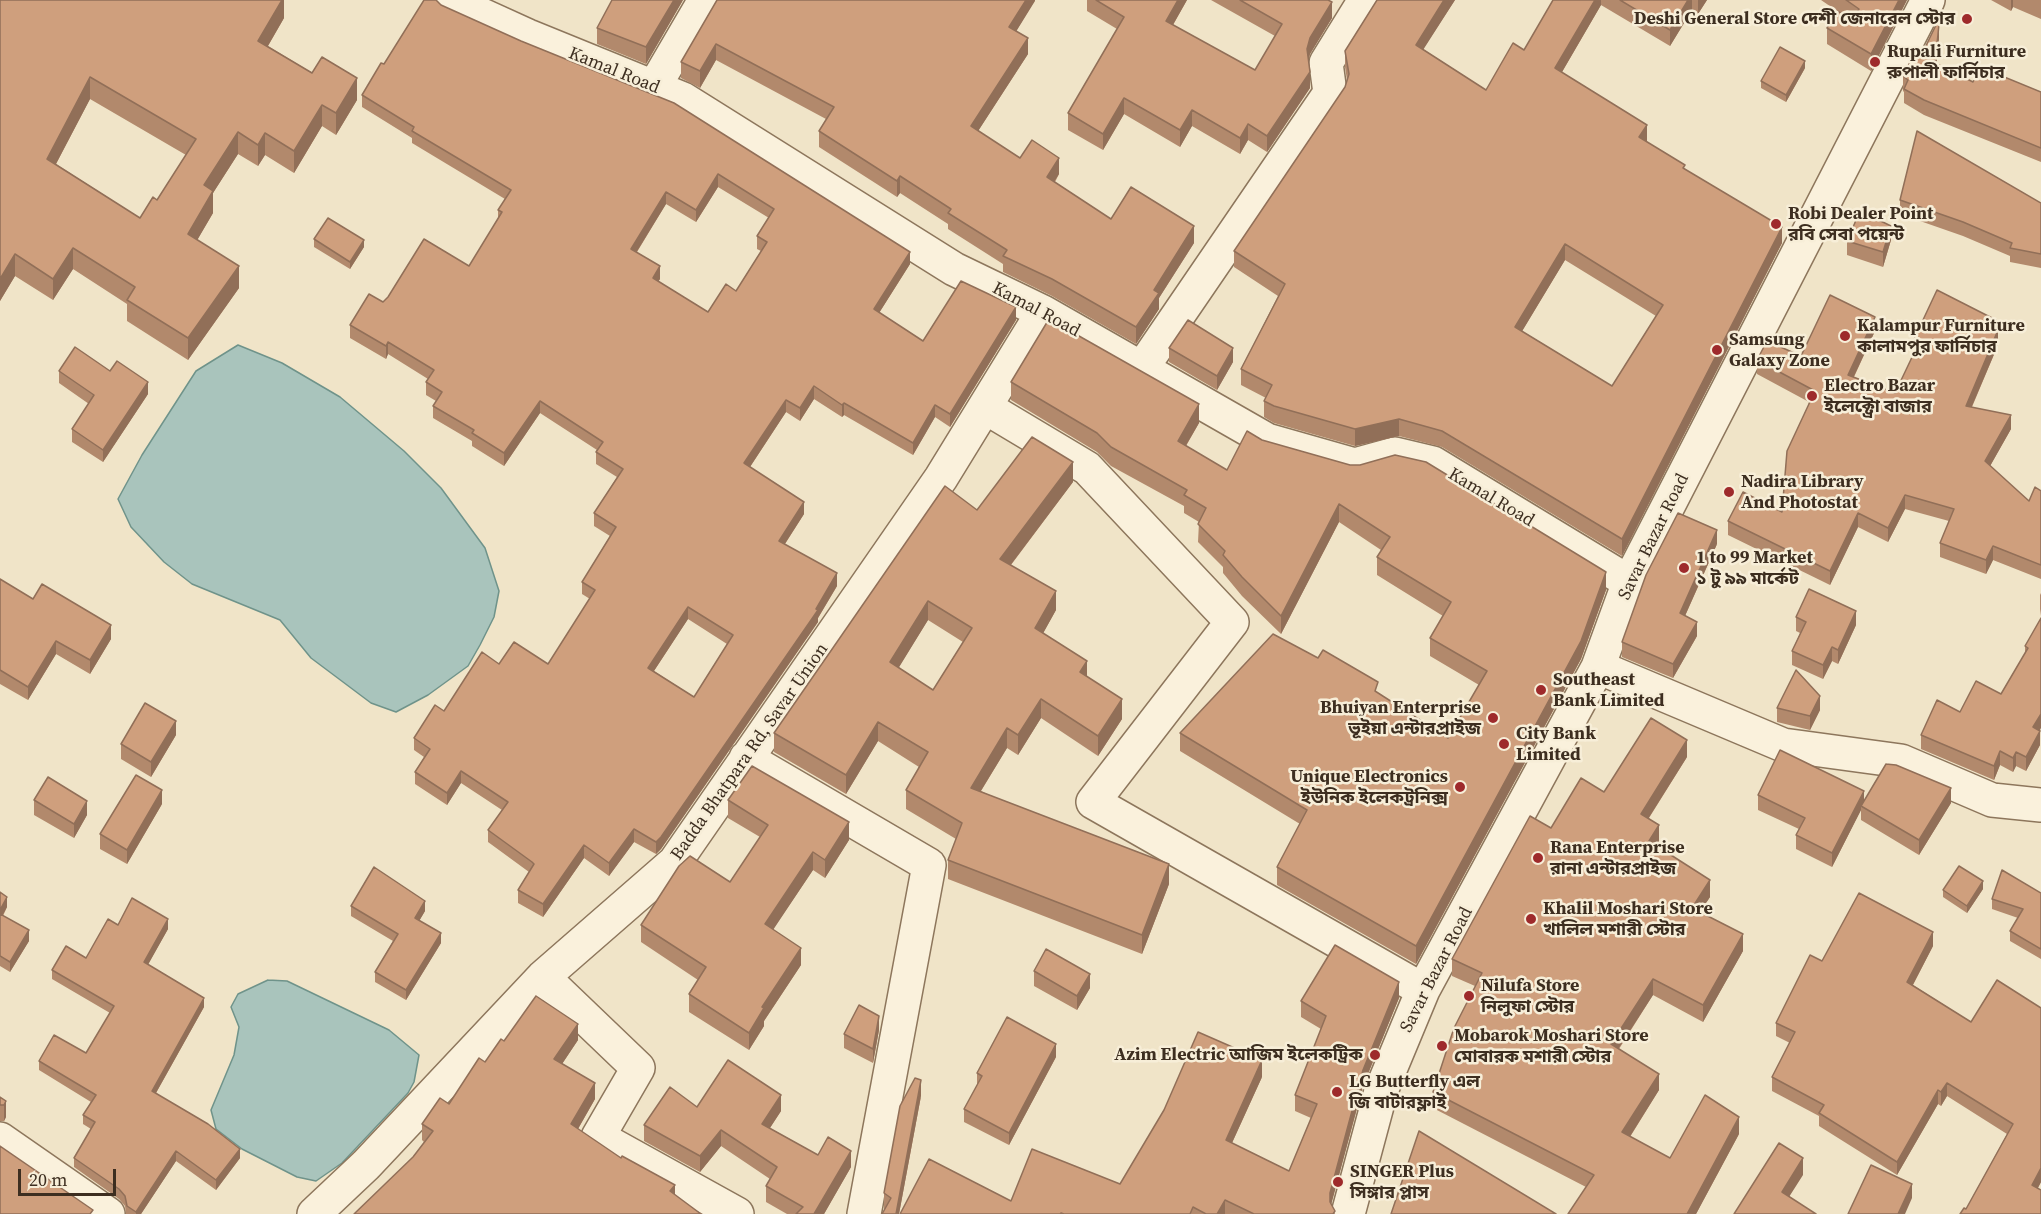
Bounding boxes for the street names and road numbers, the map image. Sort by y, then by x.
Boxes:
street label: Kamal Road [565,43,663,99]
street label: Kamal Road [988,278,1084,342]
street label: Kamal Road [1444,464,1538,532]
street label: Savar Bazar Road [1614,470,1694,604]
street label: Badda Bhatpara Rd, Savar Union [667,639,833,865]
street label: Savar Bazar Road [1396,904,1478,1036]

